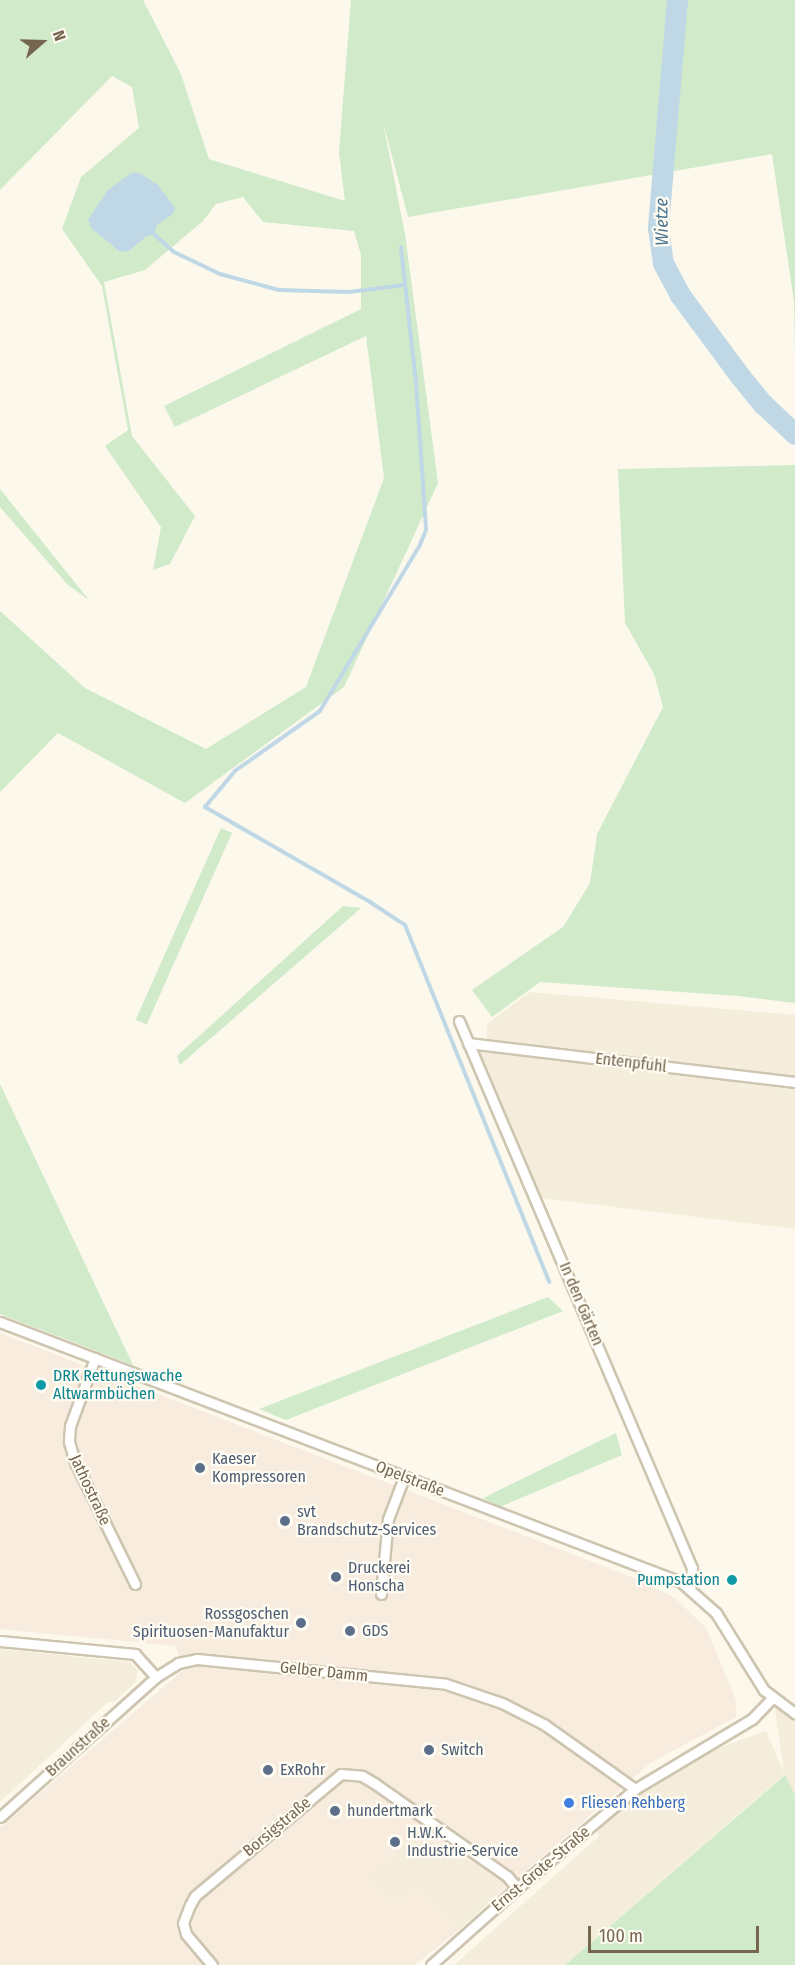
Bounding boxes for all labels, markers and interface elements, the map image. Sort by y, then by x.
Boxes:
north arrow [12,12,72,72]
text: N [49,28,70,43]
water label: Wietze [651,198,673,246]
street label: Entenpfuhl [594,1049,668,1077]
street label: In den Gärten [555,1259,607,1349]
place label: DRK Rettungswache Altwarmbüchen [53,1366,182,1404]
marker: DRK Rettungswache Altwarmbüchen [34,1378,48,1392]
place label: Kaeser Kompressoren [212,1449,306,1487]
street label: Jathostraße [65,1452,115,1528]
street label: Opelstraße [373,1457,447,1501]
marker: Kaeser Kompressoren [193,1461,207,1475]
place label: svt Brandschutz-Services [297,1502,436,1540]
marker: svt Brandschutz-Services [278,1514,292,1528]
place label: Druckerei Honscha [348,1558,410,1596]
marker: Druckerei Honscha [329,1570,343,1584]
place label: Pumpstation [637,1570,720,1590]
marker: Pumpstation [725,1573,739,1587]
place label: Rossgoschen Spirituosen-Manufaktur [133,1604,289,1642]
marker: Rossgoschen Spirituosen-Manufaktur [294,1616,308,1630]
place label: GDS [362,1621,388,1641]
marker: GDS [343,1624,357,1638]
street label: Gelber Damm [279,1658,369,1686]
street label: Braunstraße [42,1713,114,1781]
place label: Switch [441,1740,484,1760]
marker: Switch [422,1743,436,1757]
place label: ExRohr [280,1760,325,1780]
marker: ExRohr [261,1763,275,1777]
street label: Borsigstraße [239,1793,315,1861]
place label: Fliesen Rehberg [581,1793,685,1813]
marker: Fliesen Rehberg [562,1796,576,1810]
place label: hundertmark [347,1801,433,1821]
marker: hundertmark [328,1804,342,1818]
street label: Ernst-Grote-Straße [488,1822,594,1916]
place label: H.W.K. Industrie-Service [407,1823,518,1861]
marker: H.W.K. Industrie-Service [388,1835,402,1849]
scale bar [591,1914,762,1952]
text: 100 m [599,1925,643,1947]

